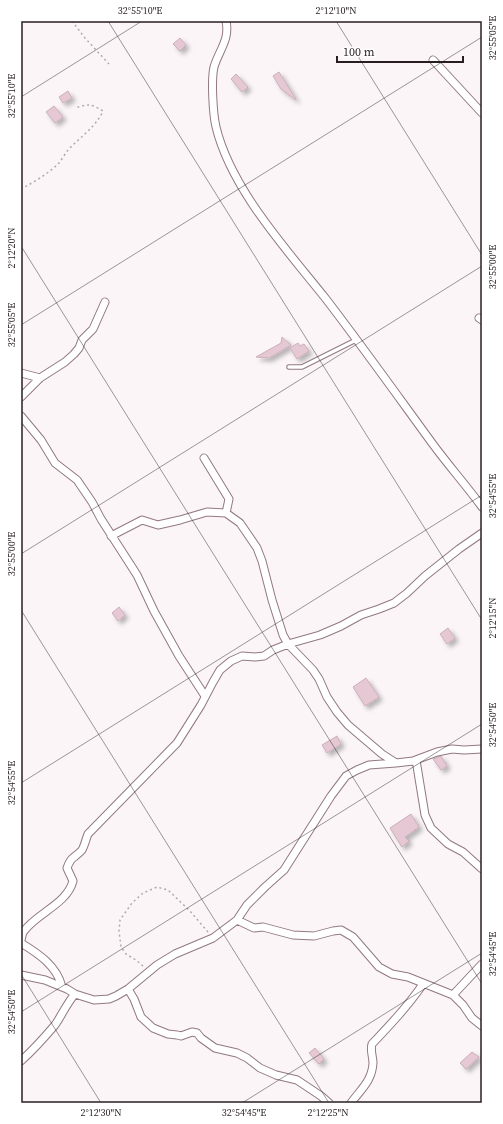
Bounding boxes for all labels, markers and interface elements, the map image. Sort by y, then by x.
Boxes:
text: 32°55'10"E [118,4,162,17]
text: 2°12'10"N [315,4,357,17]
text: 32°55'05"E [486,16,499,60]
scale bar [337,38,463,64]
text: 100 m [343,44,375,60]
text: 32°55'10"E [5,74,18,118]
text: 2°12'20"N [5,227,18,269]
text: 32°55'00"E [486,245,499,289]
text: 32°55'05"E [5,303,18,347]
text: 32°54'55"E [486,474,499,518]
text: 32°55'00"E [5,532,18,576]
text: 2°12'15"N [486,597,499,639]
text: 32°54'50"E [486,703,499,747]
text: 32°54'55"E [5,761,18,805]
text: 32°54'45"E [486,932,499,976]
text: 32°54'50"E [5,990,18,1034]
text: 2°12'30"N [80,1106,122,1119]
text: 32°54'45"E [222,1106,266,1119]
text: 2°12'25"N [307,1106,349,1119]

